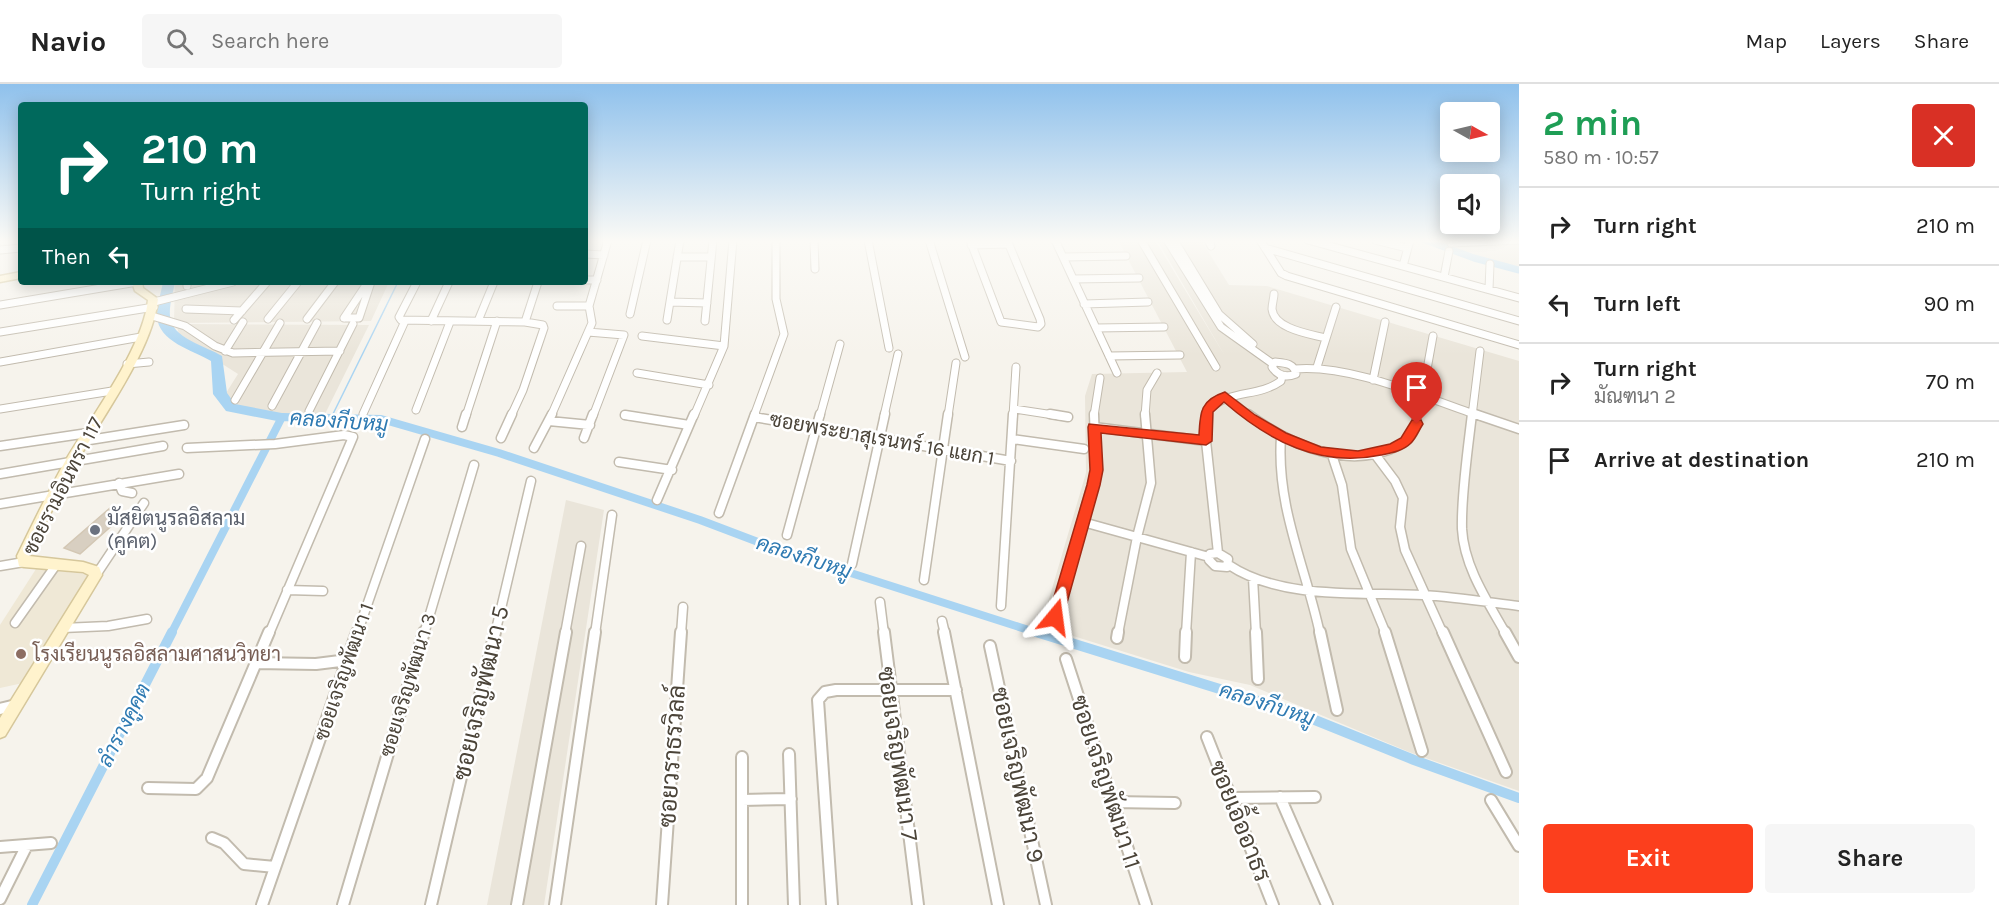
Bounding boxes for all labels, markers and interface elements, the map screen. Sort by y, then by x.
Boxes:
search box [142,14,562,68]
text: Navio [30,25,106,58]
icon: search [163,25,196,58]
text: Search here [211,28,329,54]
text: Map [1745,29,1787,53]
text: Layers [1820,29,1881,53]
text: Share [1914,29,1969,53]
north arrow [1440,102,1500,162]
map controls [1440,102,1500,234]
text: 2 min [1543,102,1642,144]
button: close [1912,104,1975,167]
text: 210 m [141,124,258,174]
icon: right [42,126,120,204]
text: 580 m · 10:57 [1543,146,1659,169]
button: sound [1440,174,1500,234]
text: Turn right [141,175,261,207]
icon: right [1543,210,1576,243]
text: Turn right [1594,213,1697,239]
text: 210 m [1916,213,1975,239]
icon: left [103,240,136,273]
text: Then [42,244,91,270]
icon: left [1543,288,1576,321]
text: Turn left [1594,291,1681,317]
text: 90 m [1923,291,1975,317]
text: Turn right [1594,356,1697,382]
pin [1391,362,1442,424]
icon: right [1543,366,1576,399]
text: 70 m [1926,369,1975,395]
icon: arrive [1400,371,1433,404]
text: มัณฑนา 2 [1594,385,1676,408]
water label: คลองกีบหมู [289,405,389,439]
street label: ซอยพระยาสุเรนทร์ 16 แยก 1 [767,405,997,472]
street label: ซอยรามอินทรา 117 [17,412,108,559]
icon: arrive [1543,444,1576,477]
text: Arrive at destination [1594,447,1809,473]
text: 210 m [1916,447,1975,473]
place label: มัสยิตนูรลอิสลาม (คูคต) [107,506,245,556]
marker: มัสยิตนูรลอิสลาม (คูคต) [88,523,102,537]
water label: คลองกีบหมู [752,529,855,587]
position arrow [1023,585,1087,649]
street label: ซอยเจริญพัฒนา 1 [309,600,378,744]
street label: ซอยเจริญพัฒนา 5 [447,603,515,783]
street label: ซอยเจริญพัฒนา 3 [374,610,441,760]
place label: โรงเรียนนูรลอิสลามศาสนวิทยา [32,641,281,669]
marker: โรงเรียนนูรลอิสลามศาสนวิทยา [14,647,28,661]
street label: ซอยเจริญพัฒนา 7 [872,665,924,843]
water label: คลองกีบหมู [1215,676,1318,734]
water label: ลำรางคูคต [93,679,158,772]
street label: ซอยวราธรวิลล์ [651,684,691,828]
street label: ซอยเจริญพัฒนา 9 [986,685,1050,865]
street label: ซอยเจริญพัฒนา 11 [1065,692,1147,872]
street label: ซอยเอิ้ออาธร [1203,754,1283,886]
button: Exit [1543,824,1753,893]
button: Share [1765,824,1975,893]

